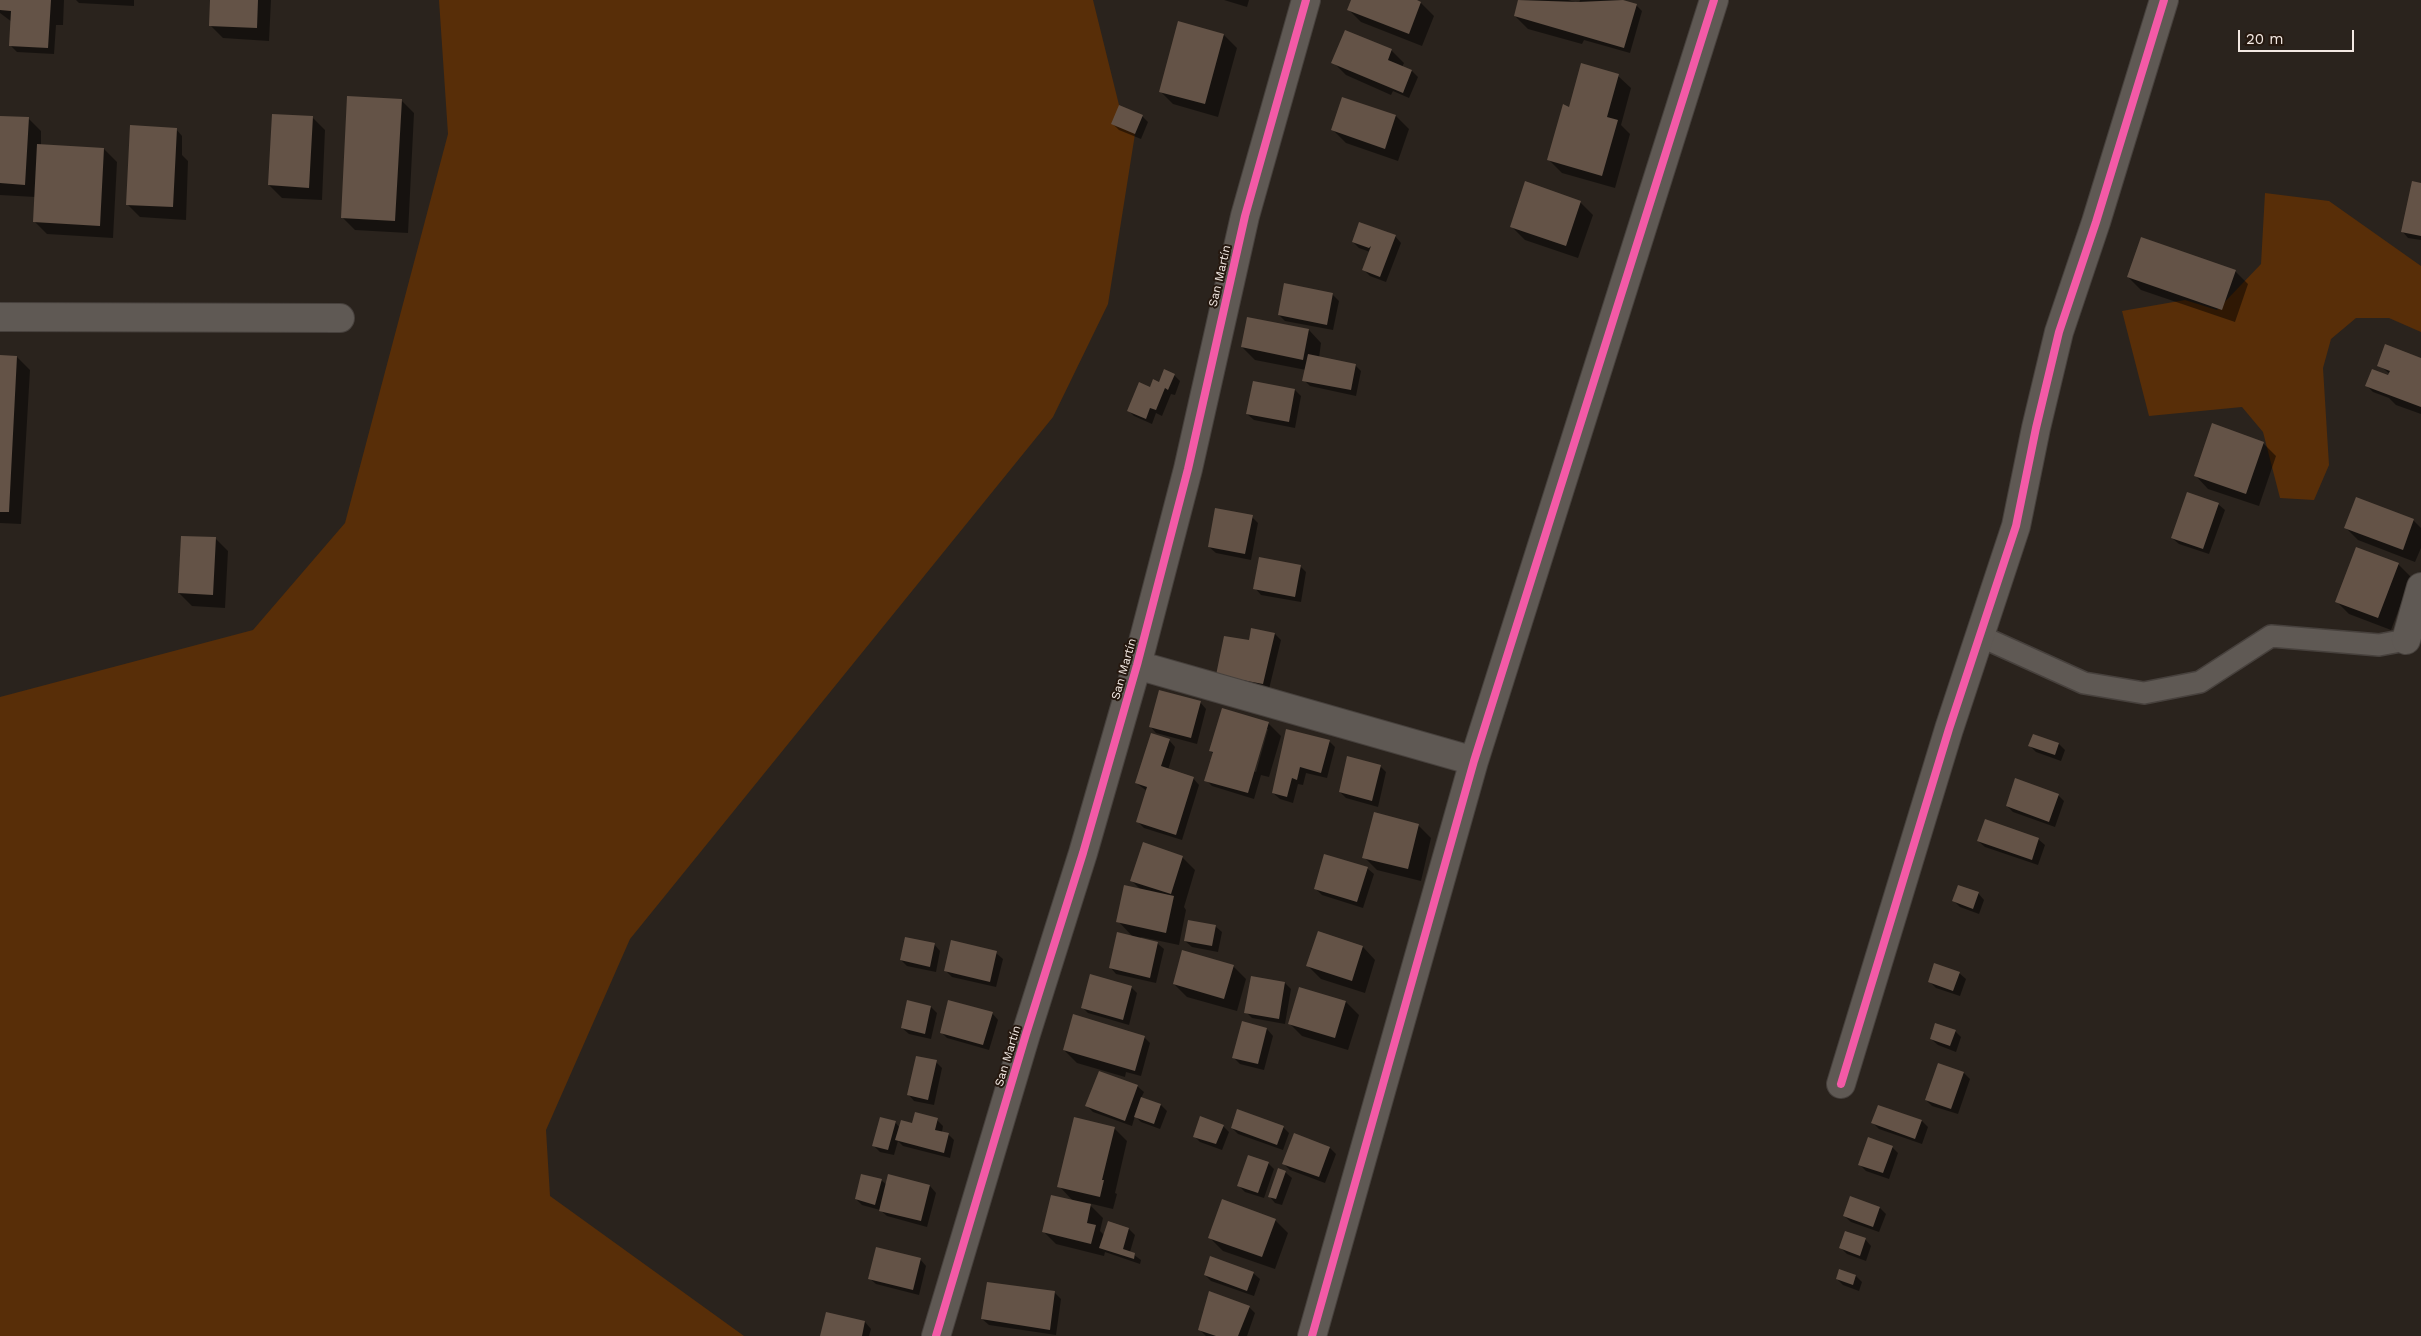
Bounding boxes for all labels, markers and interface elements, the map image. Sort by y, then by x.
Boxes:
scale bar [2241,20,2357,52]
text: 20 m [2246,30,2284,48]
street label: San Martín [1206,244,1234,308]
street label: San Martín [1108,637,1140,701]
street label: San Martín [992,1024,1024,1088]

